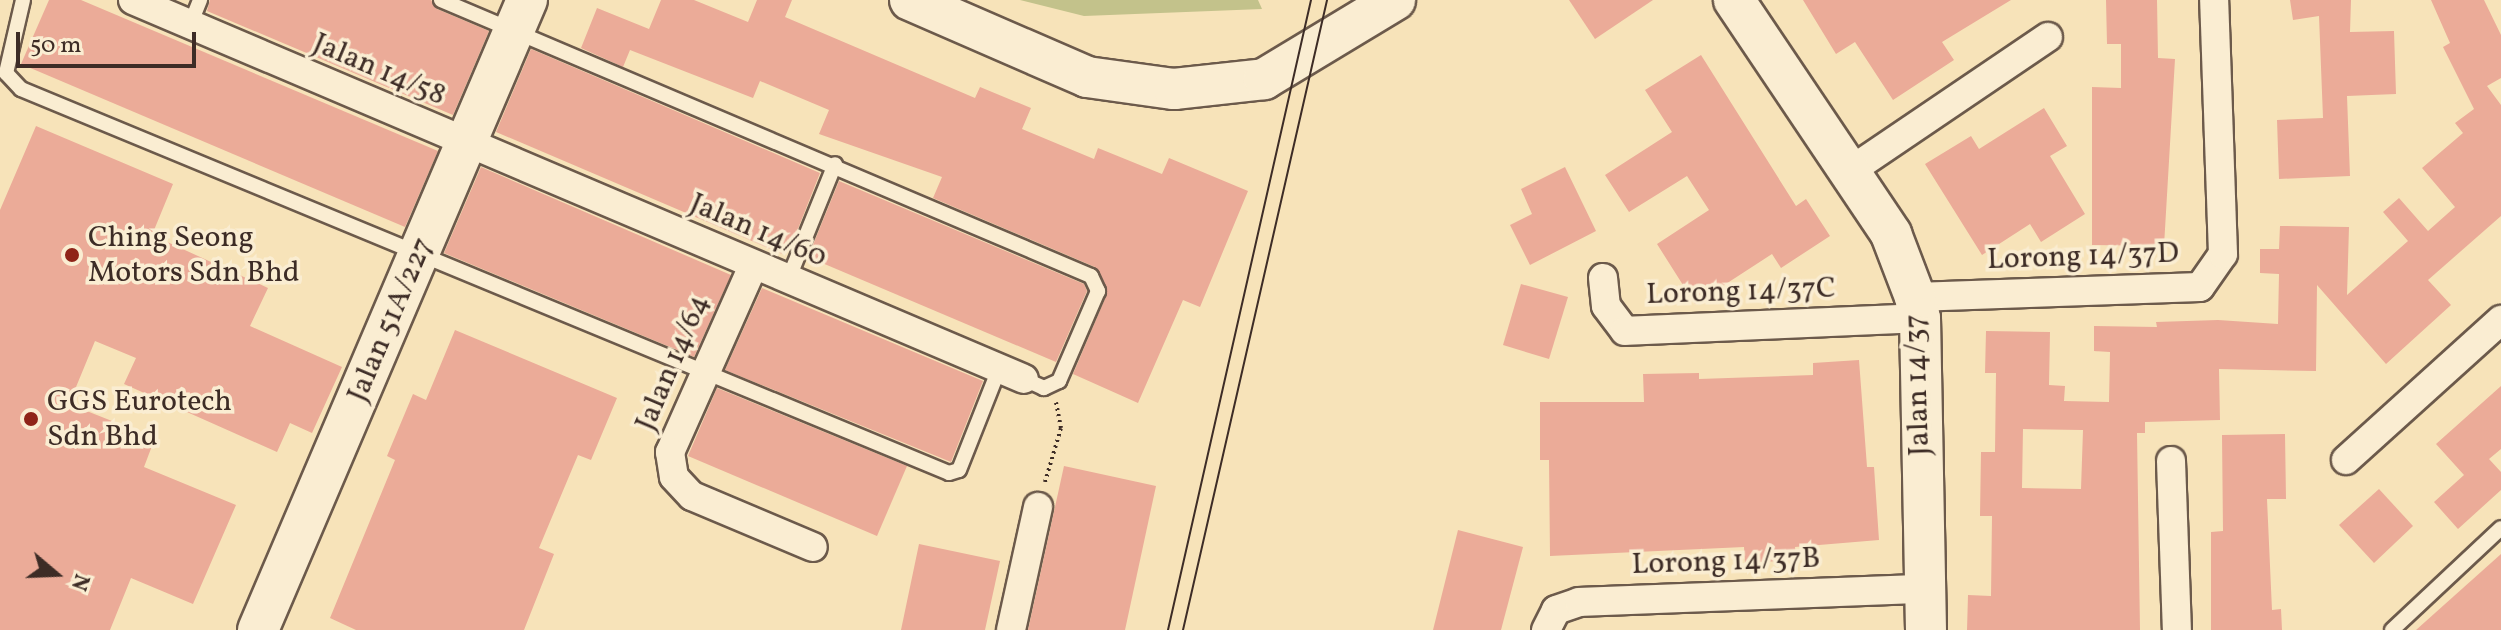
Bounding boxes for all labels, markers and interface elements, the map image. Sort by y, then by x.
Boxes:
scale bar [20,16,200,66]
street label: Jalan 14/58 [307,26,451,114]
text: 50 m [30,29,82,63]
street label: Jalan 14/60 [684,186,832,276]
place label: Ching Seong Motors Sdn Bhd [88,220,300,290]
street label: Jalan 51A/227 [340,232,442,408]
street label: Lorong 14/37D [1986,236,2180,278]
marker: Ching Seong Motors Sdn Bhd [63,246,81,264]
street label: Lorong 14/37C [1646,271,1836,313]
street label: Jalan 14/64 [628,289,718,437]
street label: Jalan 14/37 [1898,313,1938,457]
place label: GGS Eurotech Sdn Bhd [47,384,232,454]
marker: GGS Eurotech Sdn Bhd [22,410,40,428]
north arrow [16,534,96,614]
street label: Lorong 14/37B [1631,541,1821,583]
text: N [62,569,96,595]

